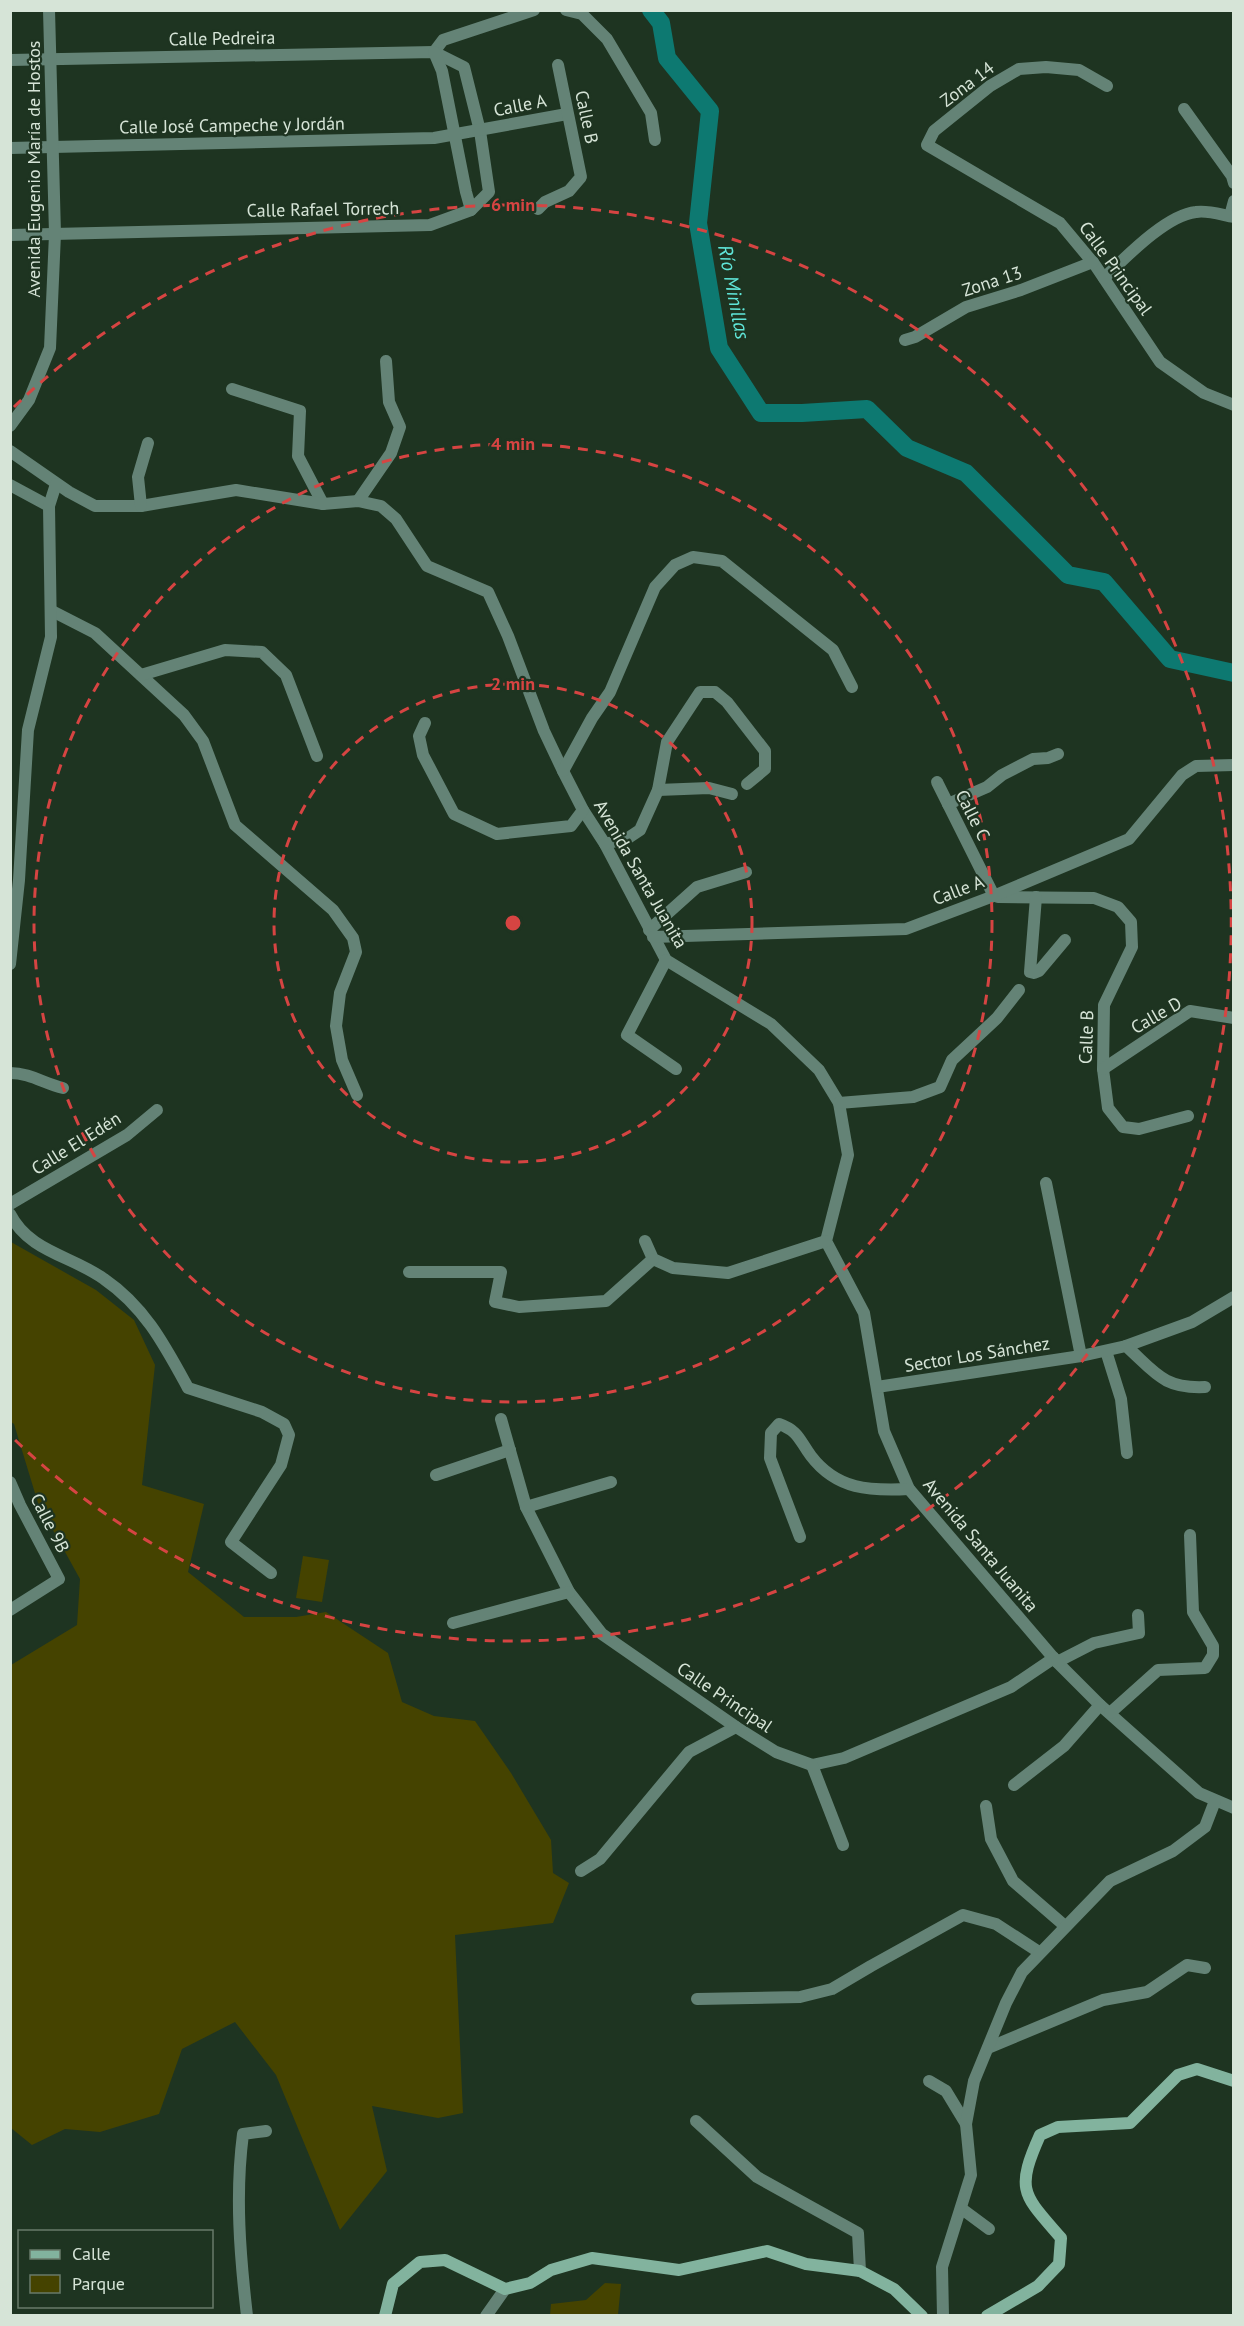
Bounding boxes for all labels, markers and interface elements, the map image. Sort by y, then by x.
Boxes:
street label: Calle Pedreira [168,26,276,50]
street label: Avenida Eugenio María de Hostos [22,41,45,297]
street label: Zona 14 [935,56,999,112]
street label: Calle B [570,88,604,146]
street label: Calle A [492,89,549,121]
street label: Calle José Campeche y Jordán [119,112,345,138]
text: 6 min [491,193,535,216]
street label: Calle Rafael Torrech [246,196,400,222]
street label: Calle Principal [1074,217,1158,320]
water label: Río Minillas [712,242,756,342]
street label: Zona 13 [959,261,1025,301]
text: 4 min [491,432,535,455]
text: 2 min [491,672,535,695]
street label: Calle C [951,786,995,844]
street label: Avenida Santa Juanita [589,796,693,952]
street label: Calle A [929,870,987,910]
centre of rings [503,913,523,933]
street label: Calle D [1126,991,1186,1039]
street label: Calle B [1074,1010,1098,1064]
street label: Calle El Edén [27,1106,125,1180]
street label: Sector Los Sánchez [903,1331,1051,1377]
street label: Avenida Santa Juanita [918,1474,1044,1616]
street label: Calle 9B [25,1489,75,1557]
street label: Calle Principal [673,1657,778,1738]
legend [18,2230,213,2308]
text: Calle [72,2242,111,2265]
text: Parque [72,2272,125,2295]

